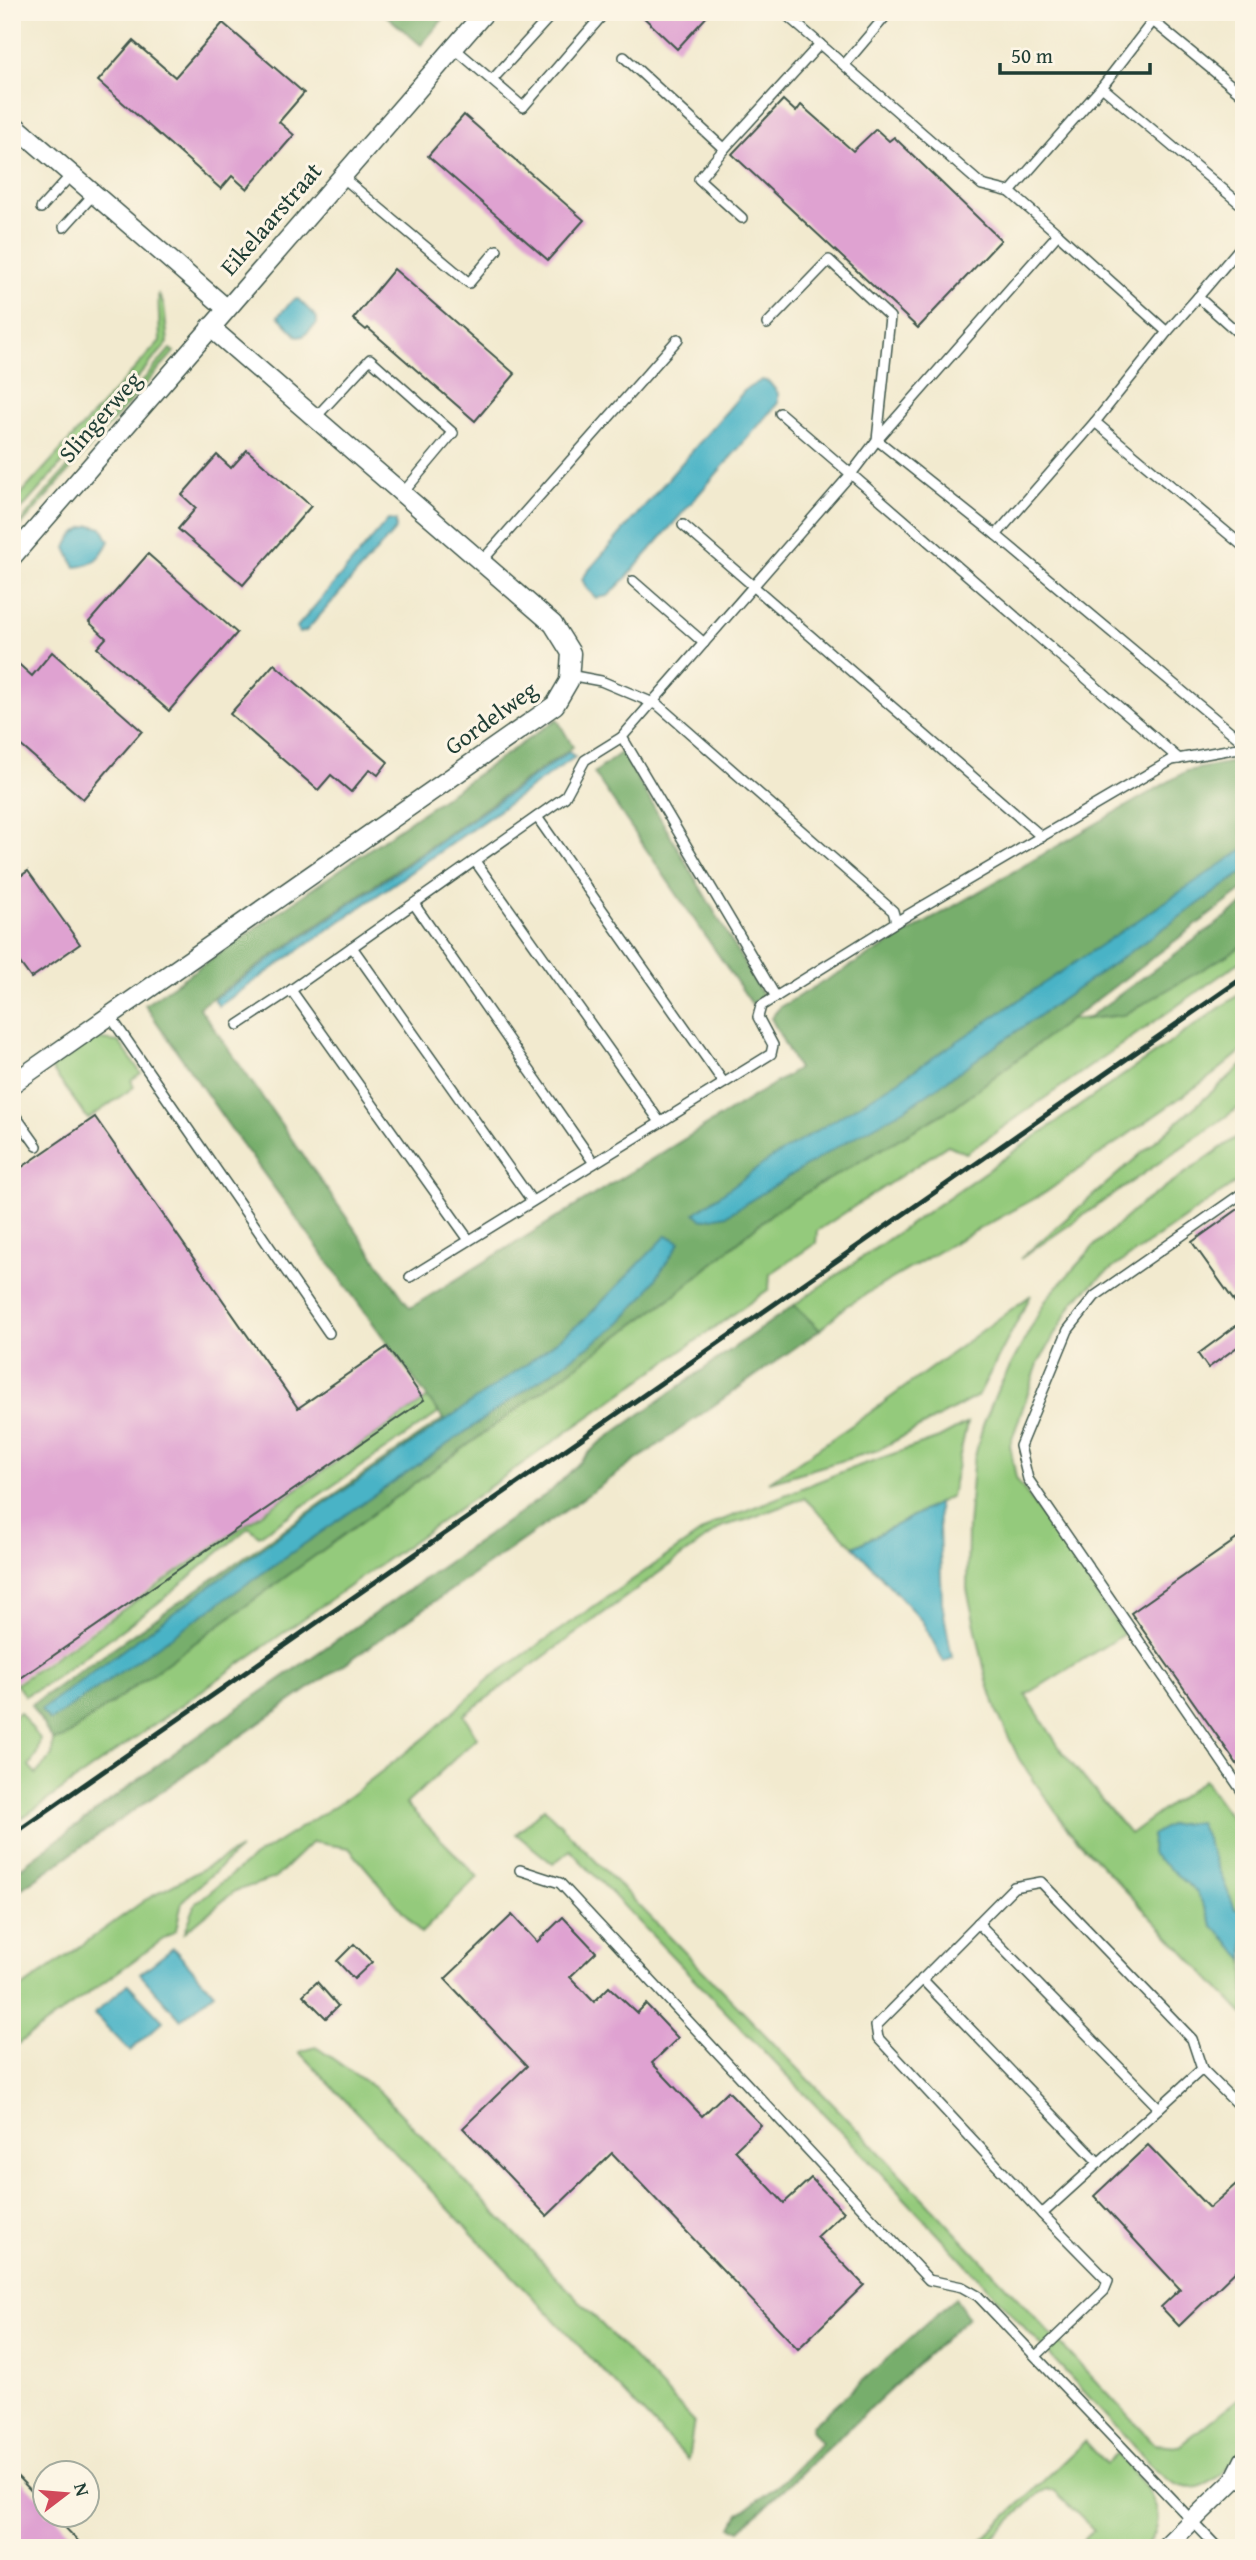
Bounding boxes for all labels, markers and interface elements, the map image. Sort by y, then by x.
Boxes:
scale bar [1000,32,1151,76]
text: 50 m [1011,40,1053,71]
street label: Eikelaarstraat [211,154,330,283]
street label: Slingerweg [50,363,149,470]
street label: Gordelweg [437,672,544,763]
north arrow [32,2458,102,2528]
text: N [67,2479,98,2500]

